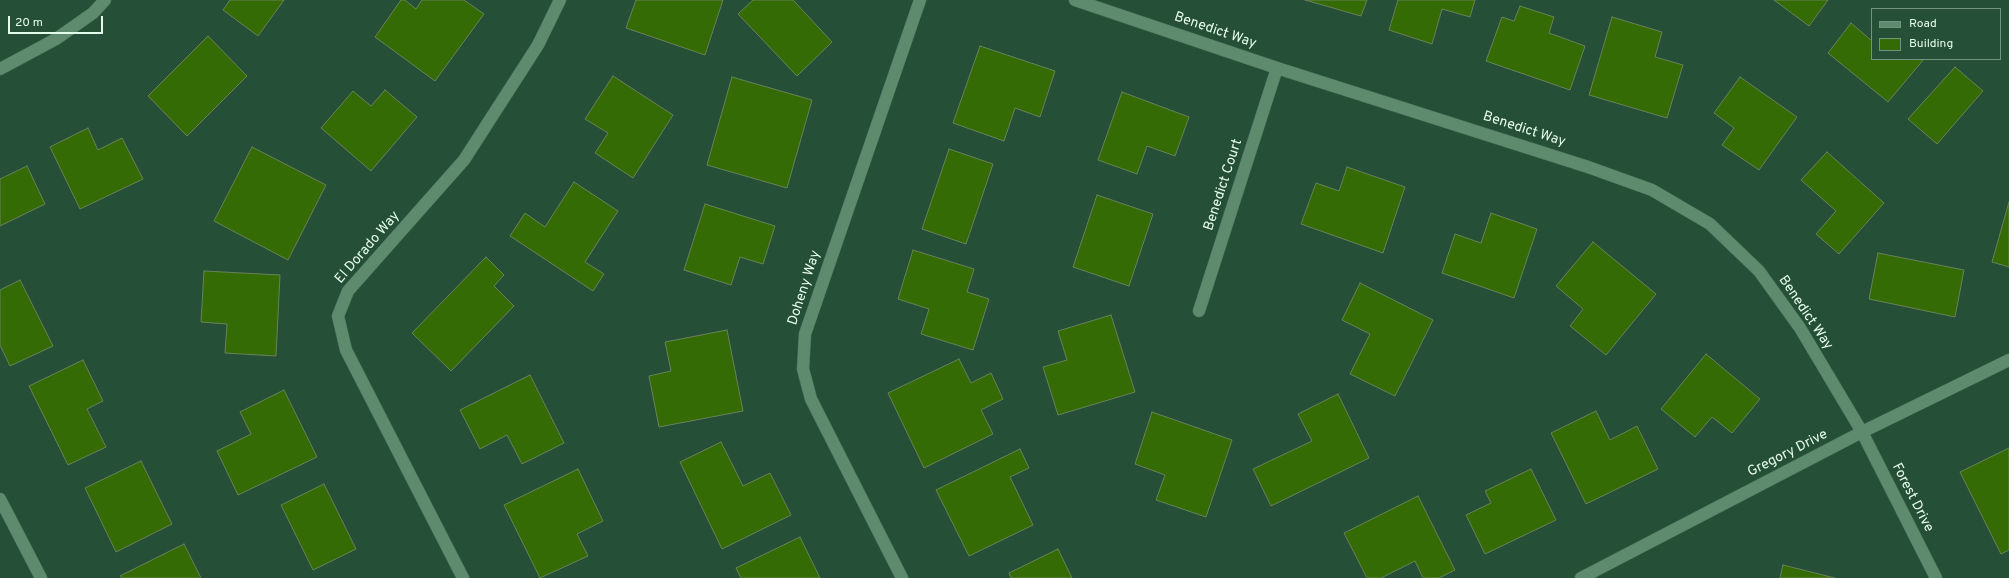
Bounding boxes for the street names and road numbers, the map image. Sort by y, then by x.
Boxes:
street label: Benedict Way [1172,9,1258,53]
street label: Benedict Way [1481,109,1567,151]
street label: Benedict Court [1201,137,1247,233]
street label: El Dorado Way [332,208,404,288]
street label: Doheny Way [785,248,825,328]
street label: Benedict Way [1774,273,1836,353]
street label: Gregory Drive [1745,427,1831,481]
street label: Forest Drive [1887,461,1937,535]

